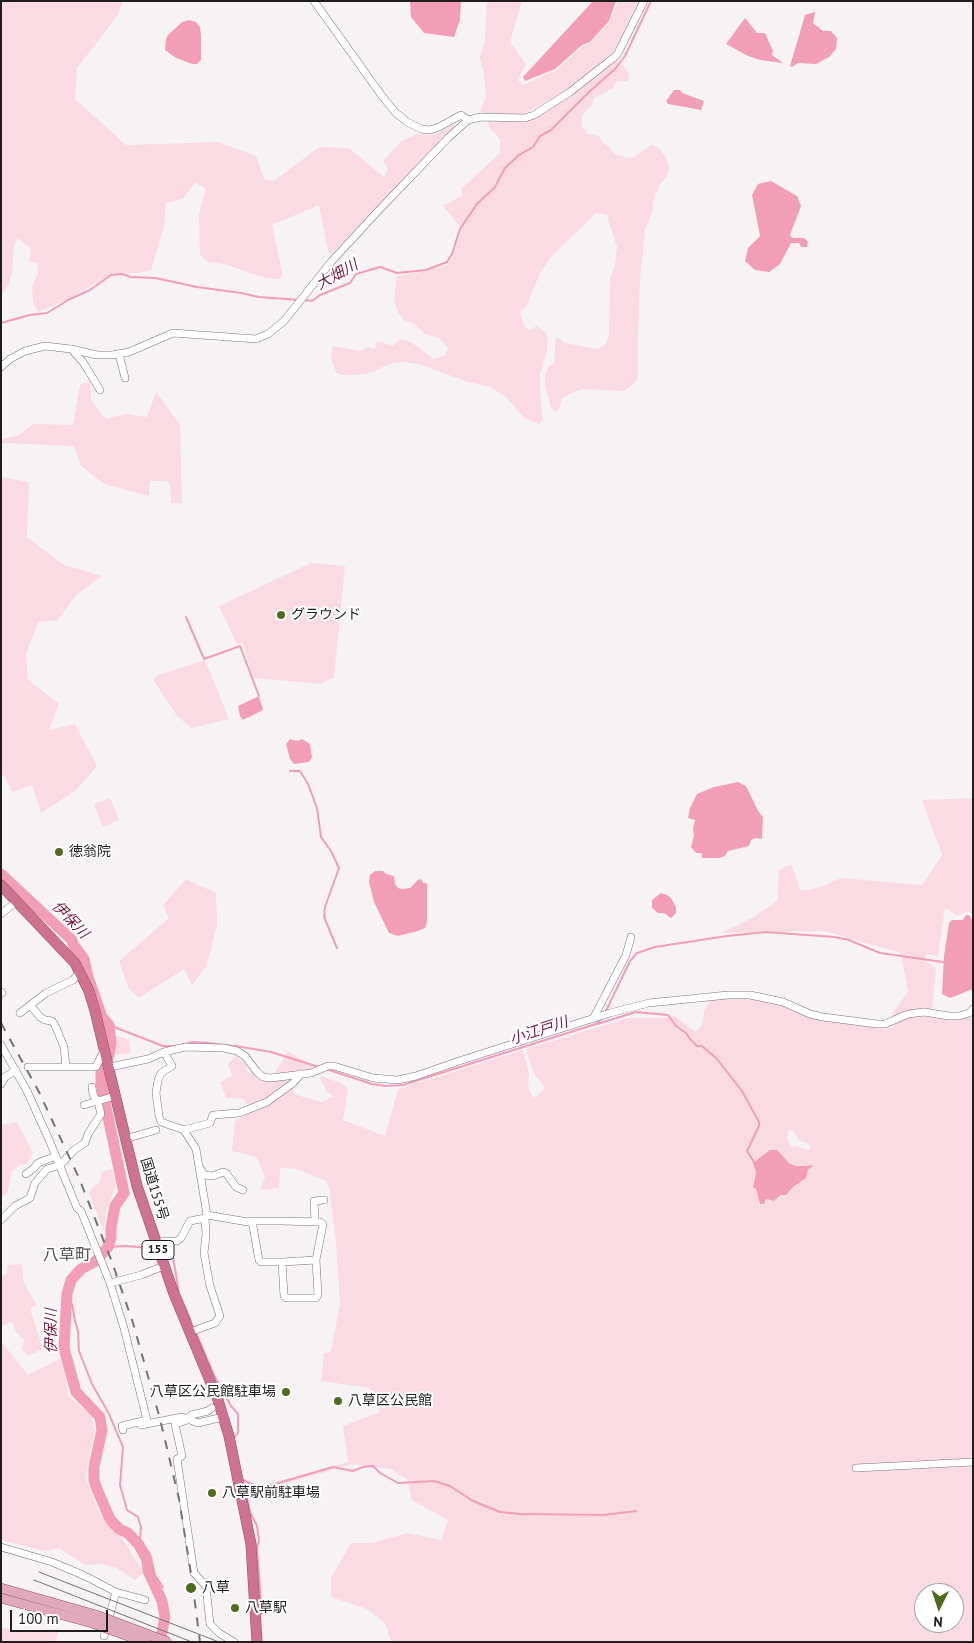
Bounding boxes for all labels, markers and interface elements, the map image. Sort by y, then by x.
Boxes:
water label: 大畑川 [313,256,361,294]
place label: グラウンド [291,607,361,623]
marker: グラウンド [275,609,287,621]
place label: 徳翁院 [69,844,111,860]
marker: 徳翁院 [53,846,65,858]
water label: 伊保川 [48,898,92,942]
water label: 小江戸川 [508,1013,570,1049]
street label: 国道155号 [136,1156,172,1222]
road number: 155 [142,1240,174,1260]
district label: 八草町 [43,1245,91,1265]
water label: 伊保川 [43,1309,61,1353]
place label: 八草区公民館駐車場 [150,1384,276,1400]
marker: 八草区公民館駐車場 [280,1386,292,1398]
place label: 八草区公民館 [348,1393,432,1409]
marker: 八草区公民館 [332,1395,344,1407]
place label: 八草駅前駐車場 [222,1485,320,1501]
marker: 八草駅前駐車場 [206,1487,218,1499]
place label: 八草 [202,1580,230,1596]
marker: 八草 [184,1581,198,1595]
north arrow [914,1583,964,1633]
scale bar [12,1600,110,1632]
place label: 八草駅 [245,1600,287,1616]
marker: 八草駅 [229,1602,241,1614]
text: 100 m [18,1609,59,1628]
text: N [933,1613,943,1631]

